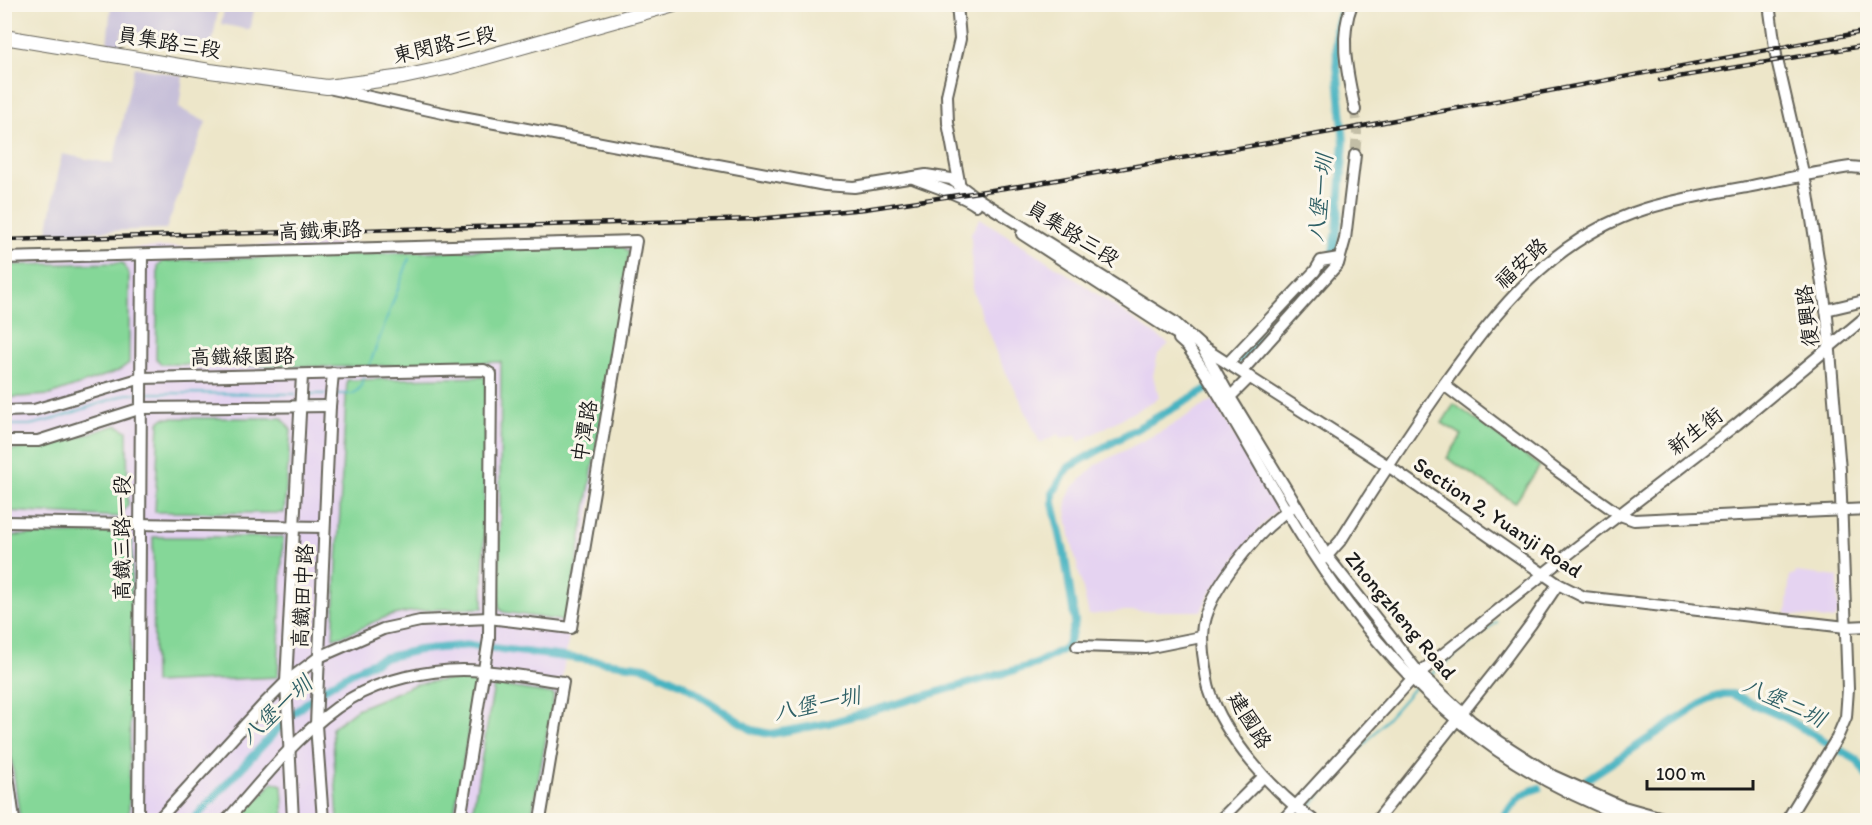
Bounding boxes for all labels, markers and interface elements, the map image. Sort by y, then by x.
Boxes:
street label: 東閔路三段 [390,20,498,68]
street label: 員集路三段 [115,21,223,63]
water label: 八堡一圳 [1302,151,1338,243]
street label: 員集路三段 [1022,195,1124,271]
street label: 高鐵東路 [278,216,362,244]
street label: 福安路 [1489,232,1553,294]
street label: 復興路 [1791,283,1823,349]
street label: 高鐵綠園路 [189,343,295,369]
street label: 中潭路 [566,398,602,464]
street label: 新生街 [1662,402,1728,460]
street label: Section 2, Yuanji Road [1409,451,1588,583]
street label: 高鐵三路一段 [109,475,134,601]
street label: 高鐵田中路 [287,543,317,649]
street label: Zhongzheng Road [1340,546,1462,684]
water label: 八堡一圳 [235,669,319,750]
water label: 八堡二圳 [1738,671,1831,734]
water label: 八堡一圳 [771,681,865,726]
street label: 建國路 [1223,687,1277,753]
scale bar [1647,753,1754,791]
text: 100 m [1656,763,1706,785]

